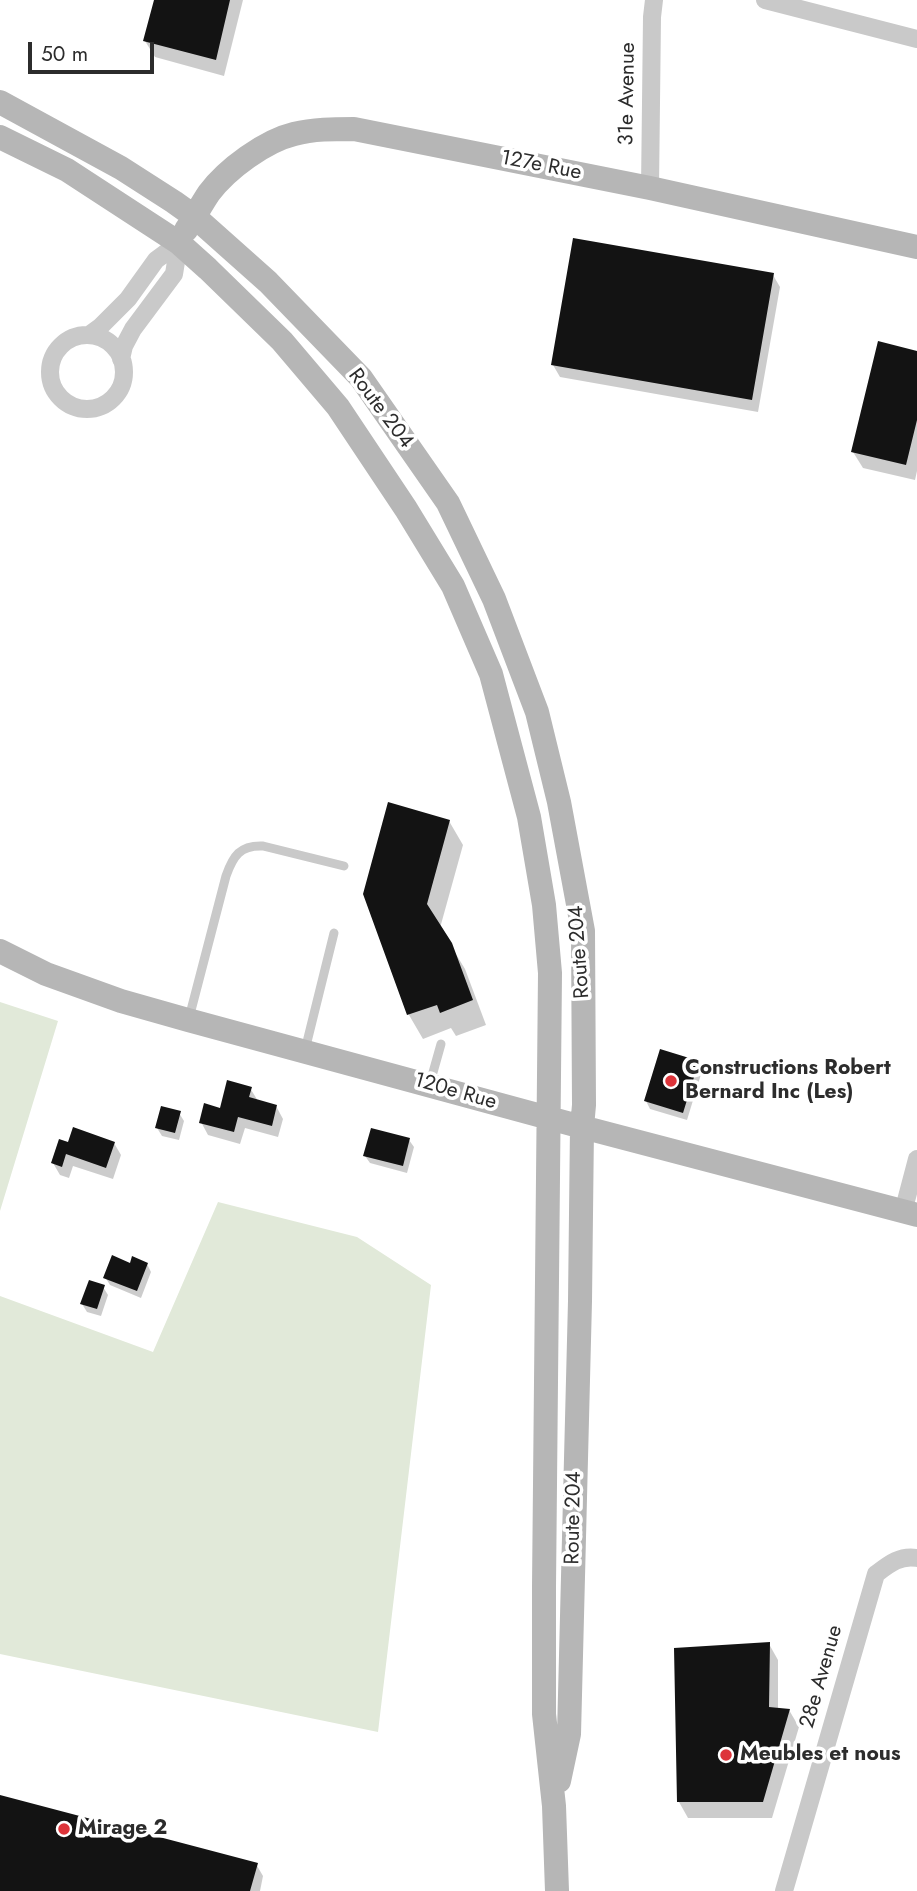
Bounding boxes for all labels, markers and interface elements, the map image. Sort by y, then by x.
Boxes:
scale bar [32,28,158,72]
text: 50 m [41,39,88,69]
street label: 31e Avenue [614,42,642,146]
street label: 127e Rue [499,146,583,186]
street label: Route 204 [342,364,418,454]
street label: Route 204 [564,905,596,999]
place label: Constructions Robert Bernard Inc (Les) [685,1056,891,1106]
street label: 120e Rue [411,1068,499,1116]
marker: Constructions Robert Bernard Inc (Les) [663,1073,679,1089]
street label: Route 204 [561,1471,587,1565]
street label: 28e Avenue [795,1623,849,1731]
place label: Meubles et nous [740,1742,900,1768]
marker: Meubles et nous [718,1747,734,1763]
place label: Mirage 2 [78,1816,167,1842]
marker: Mirage 2 [56,1821,72,1837]

